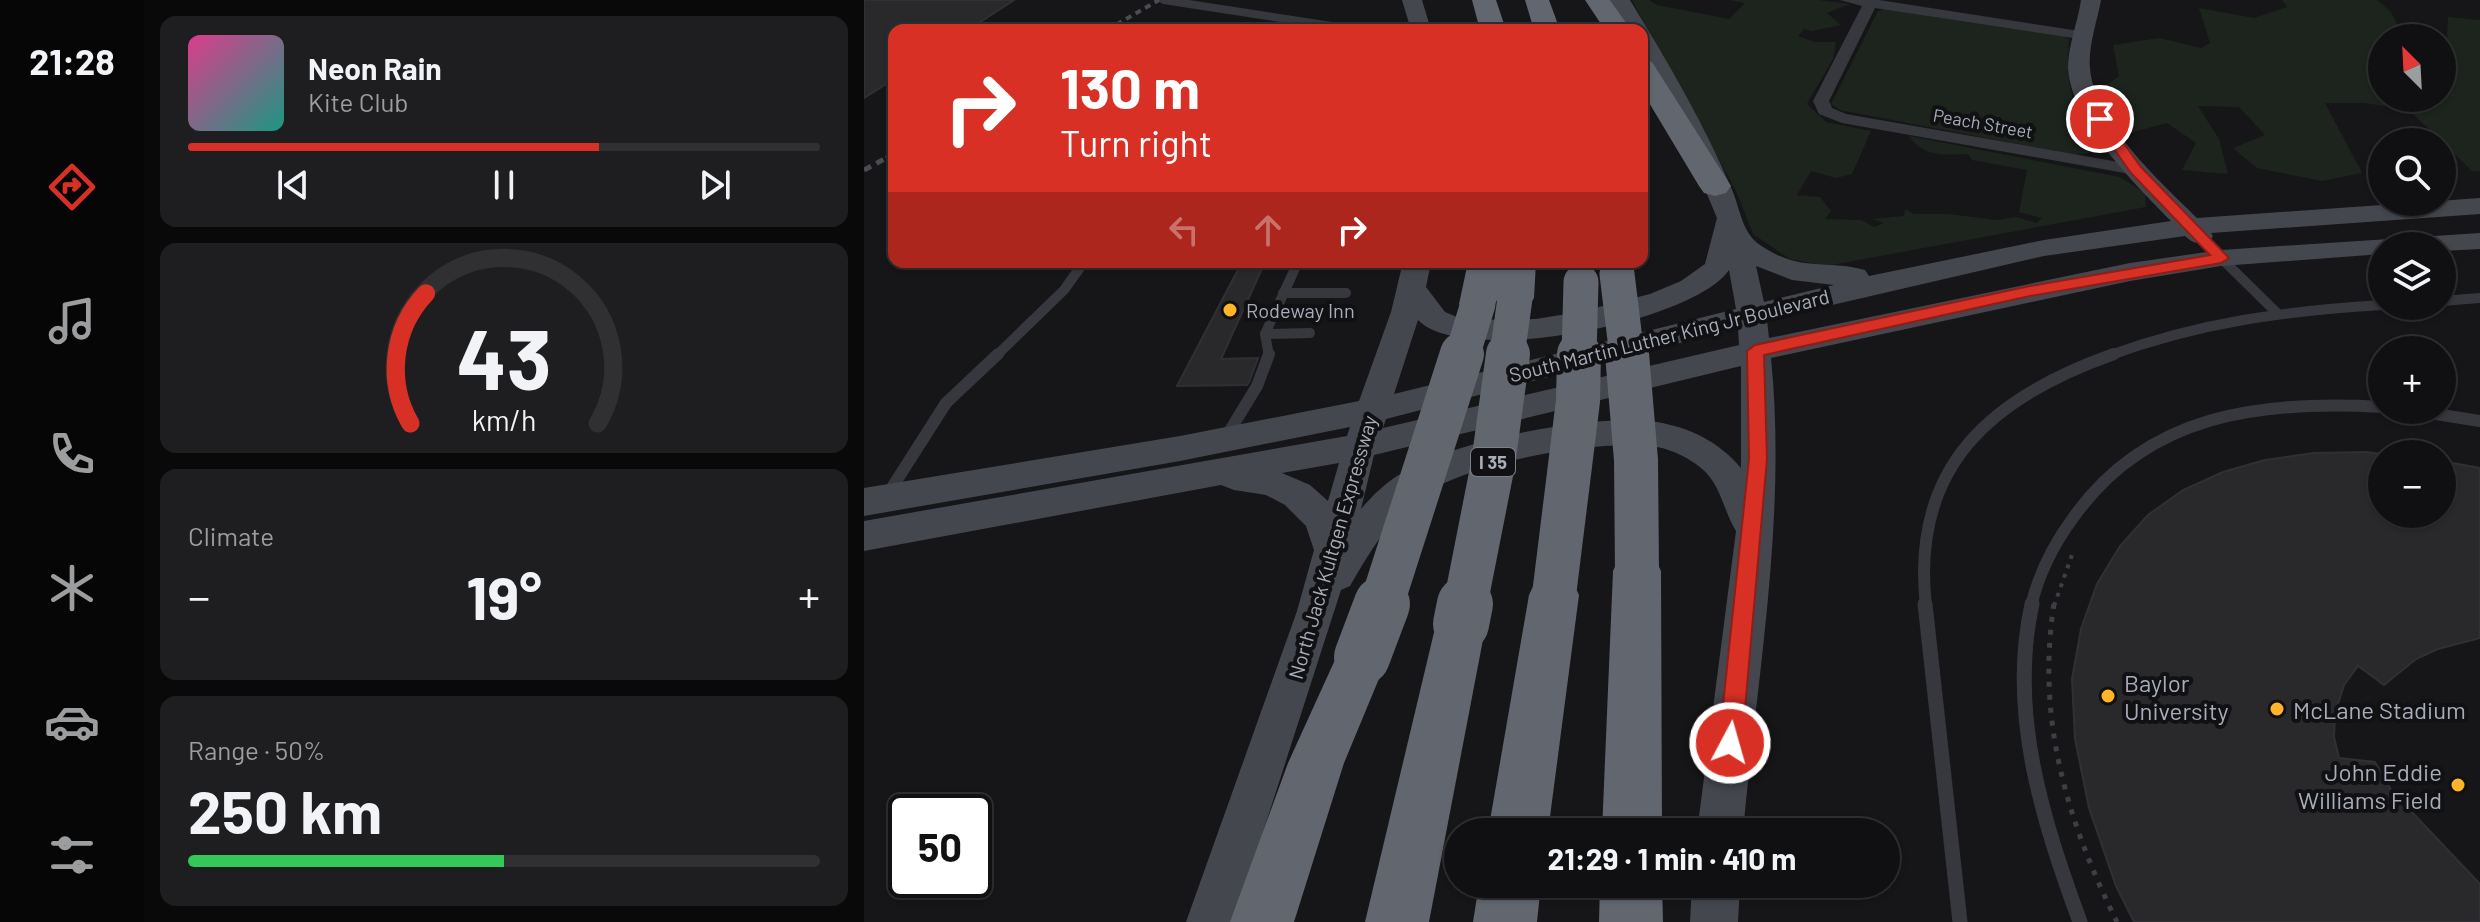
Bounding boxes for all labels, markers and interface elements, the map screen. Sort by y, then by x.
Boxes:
north arrow [2368,24,2456,112]
map controls [2368,24,2456,528]
text: 21:28 [29,39,115,82]
text: Neon Rain [308,50,442,86]
text: 130 m [1060,53,1200,120]
icon: right [928,56,1032,160]
pin [2066,85,2134,153]
text: Kite Club [308,86,409,117]
icon: arrive [2078,97,2122,141]
street label: Peach Street [1931,103,2035,143]
text: Turn right [1060,121,1212,164]
button: search [2368,128,2456,216]
icon: directions [44,159,100,215]
icon: previous [271,163,315,207]
icon: pause [482,163,526,207]
icon: next [693,163,737,207]
icon: left [1162,208,1206,252]
icon: ahead [1246,208,1290,252]
icon: right [1330,208,1374,252]
button: layers [2368,232,2456,320]
street label: South Martin Luther King Jr Boulevard [1507,284,1831,386]
icon: music [44,293,100,349]
place label: Rodeway Inn [1246,298,1355,322]
marker: Rodeway Inn [1221,301,1239,319]
text: 43 [456,306,552,406]
button: + [2368,336,2456,424]
text: km/h [472,402,536,437]
street label: North Jack Kultgen Expressway [1283,412,1381,682]
icon: phone [44,426,100,482]
button: − [2368,440,2456,528]
road number: I 35 [1471,448,1515,476]
text: Climate [188,520,274,551]
icon: climate [44,560,100,616]
text: 19° [466,560,542,632]
text: − [188,569,210,622]
text: + [798,569,820,622]
place label: Baylor University [2124,668,2229,725]
marker: Baylor University [2099,687,2117,705]
icon: car [44,694,100,750]
place label: McLane Stadium [2293,695,2466,724]
marker: McLane Stadium [2268,700,2286,718]
position arrow [1688,701,1772,785]
text: Range · 50% [188,734,325,765]
place label: John Eddie Williams Field [2298,757,2442,814]
text: 250 km [188,774,382,846]
marker: John Eddie Williams Field [2449,776,2467,794]
speed limit sign: 50 [888,794,992,898]
icon: filters [44,827,100,883]
text: 21:29 · 1 min · 410 m [1548,840,1796,876]

